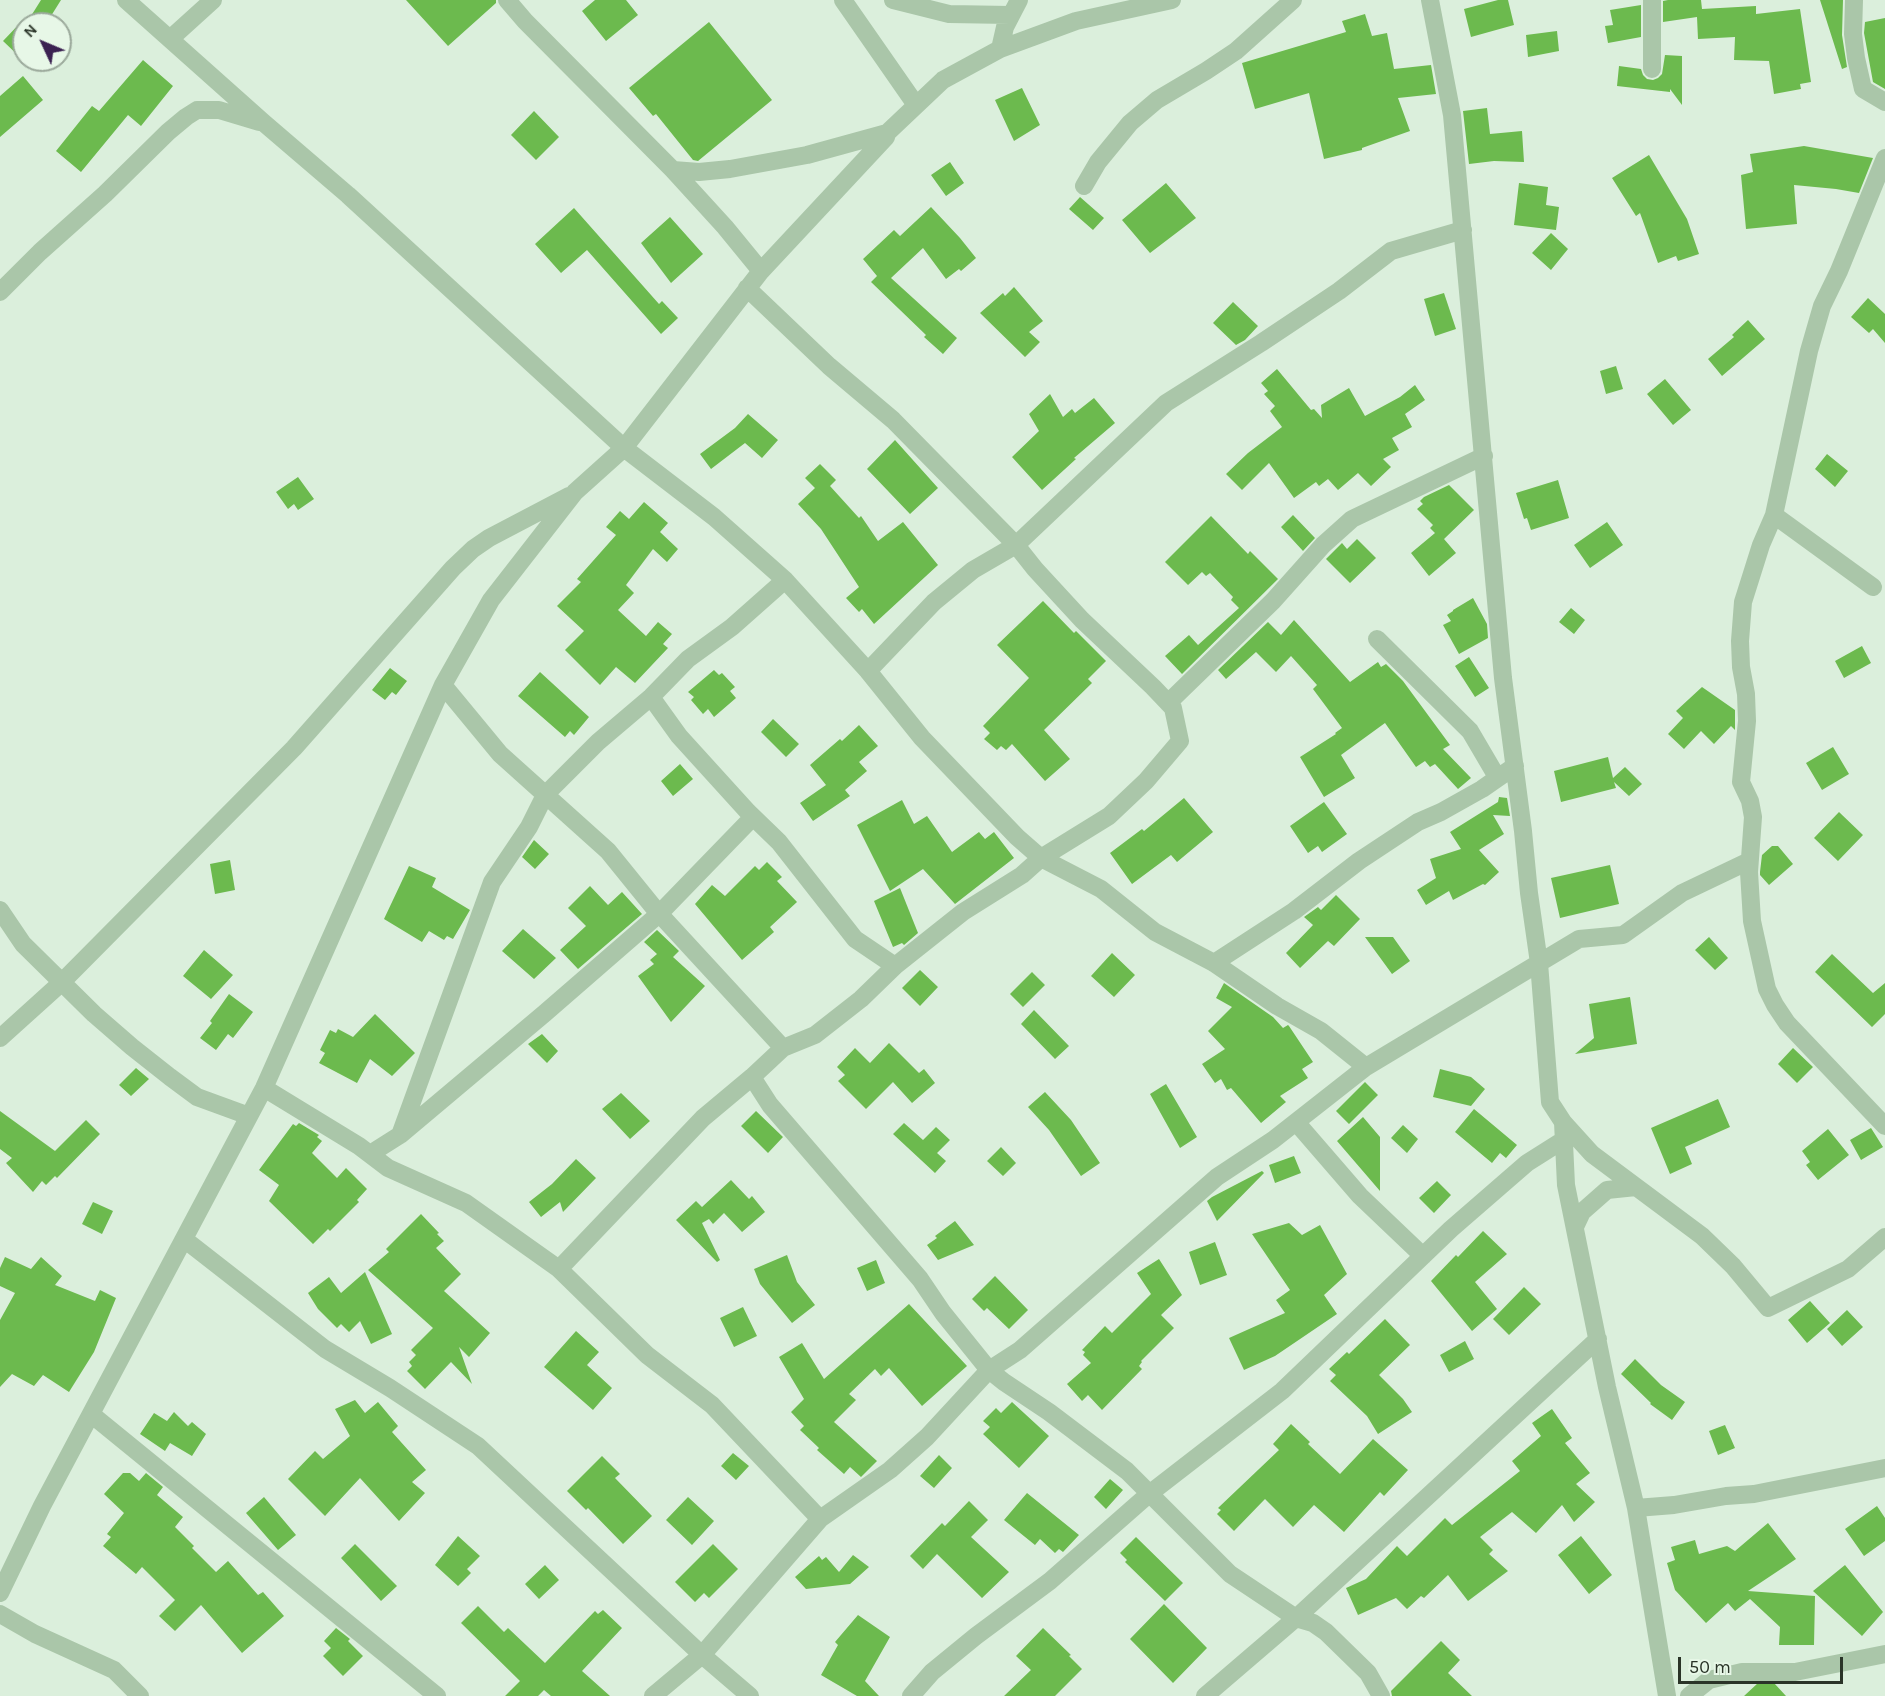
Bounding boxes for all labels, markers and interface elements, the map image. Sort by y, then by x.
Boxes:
north arrow [12,12,72,72]
text: N [19,20,41,41]
scale bar [1681,1645,1846,1683]
text: 50 m [1689,1656,1731,1678]

